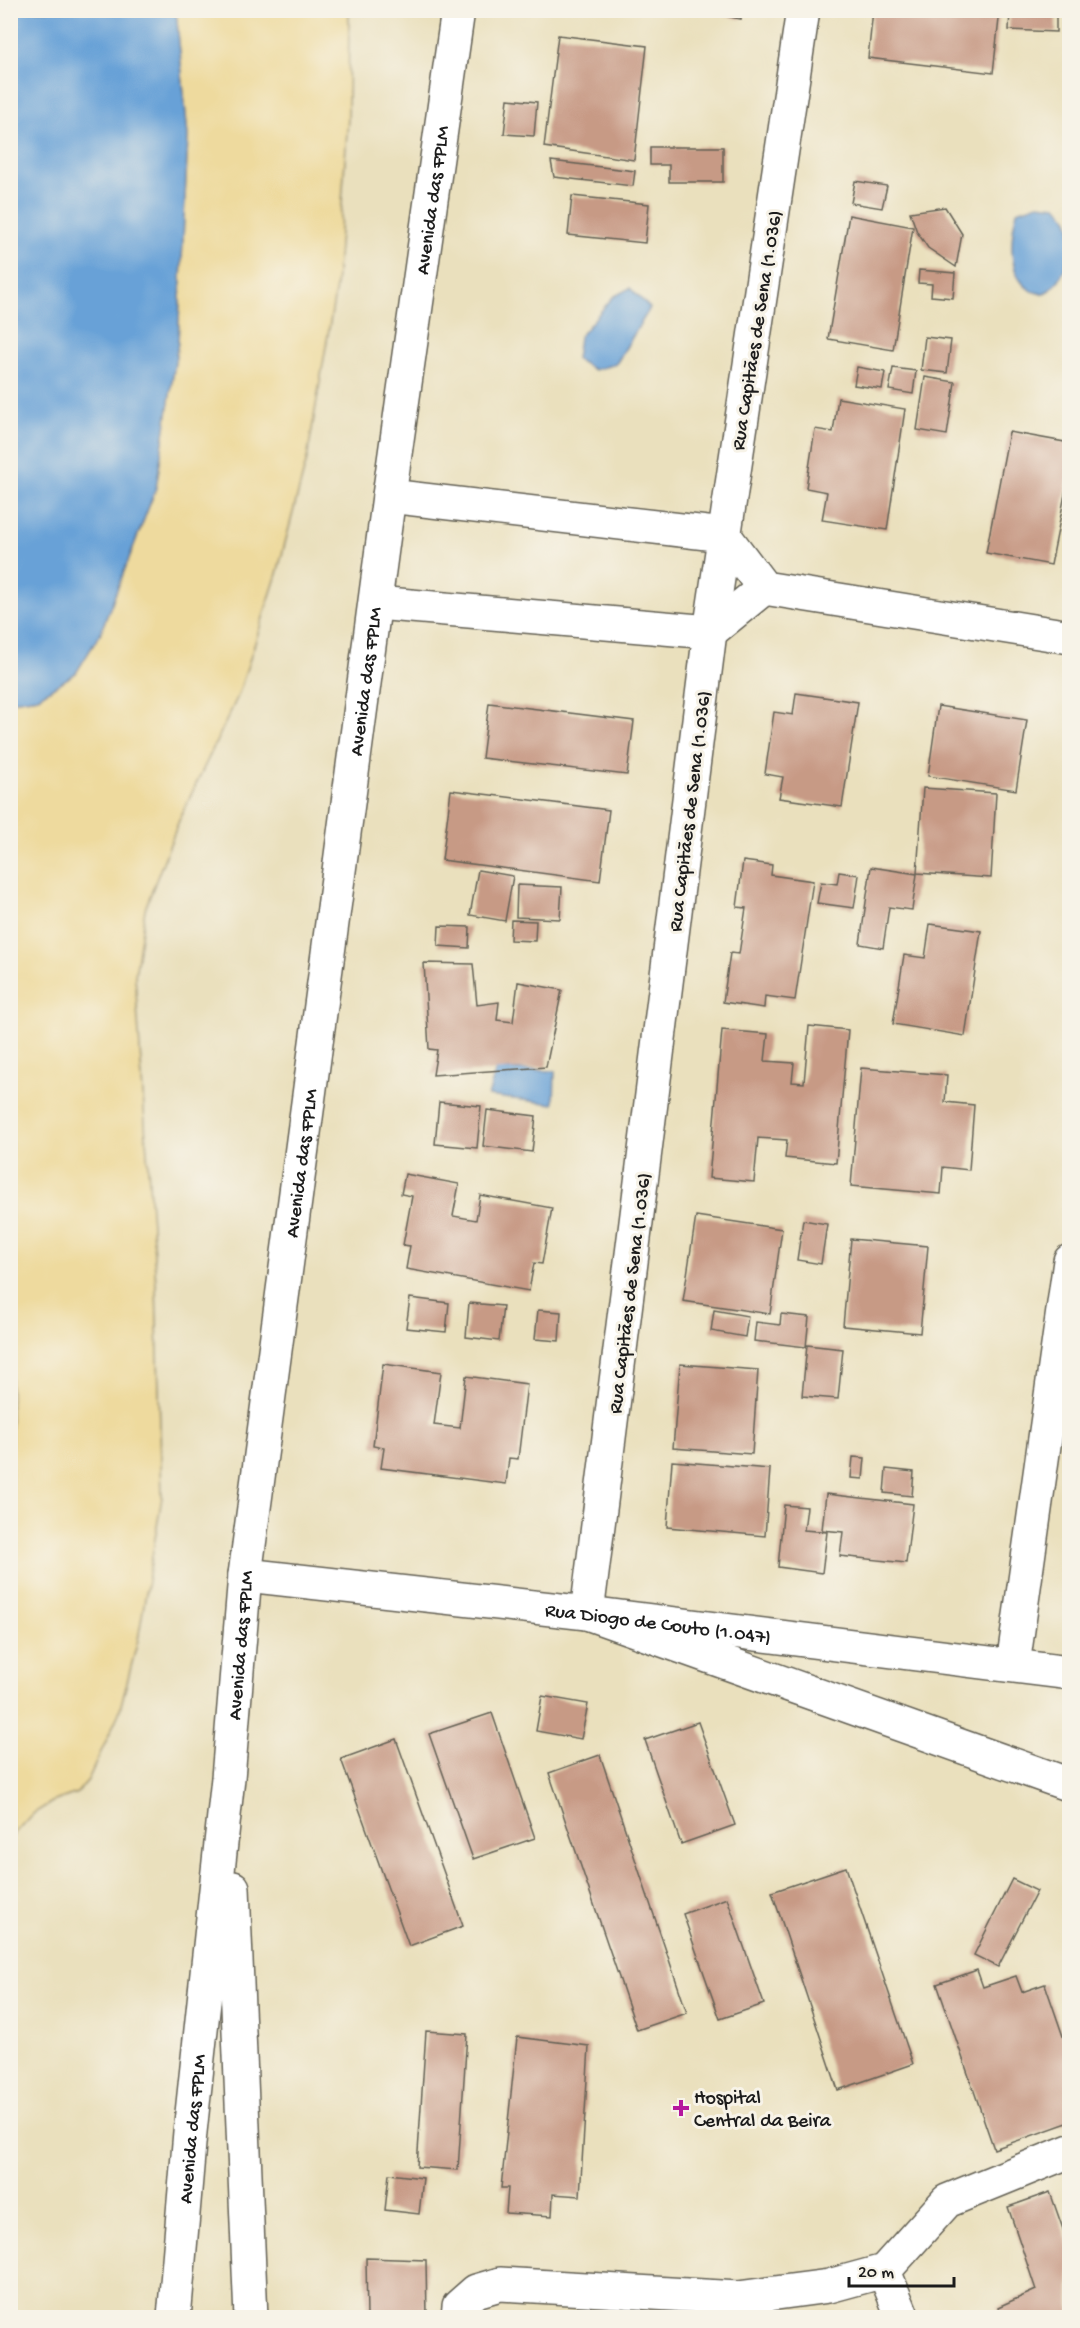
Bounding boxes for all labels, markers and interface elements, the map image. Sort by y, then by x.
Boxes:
street label: Avenida das FPLM [413,125,456,276]
street label: Rua Capitães de Sena (1.036) [728,209,789,452]
street label: Avenida das FPLM [346,606,389,758]
street label: Rua Capitães de Sena (1.036) [665,690,718,933]
street label: Avenida das FPLM [282,1088,325,1239]
street label: Rua Capitães de Sena (1.036) [605,1172,658,1415]
street label: Avenida das FPLM [225,1570,260,1721]
street label: Rua Diogo de Couto (1.047) [544,1600,772,1651]
street label: Avenida das FPLM [176,2053,213,2205]
place label: Hospital Central da Beira [694,2088,832,2134]
marker: Hospital Central da Beira [672,2099,690,2117]
scale bar [849,2250,954,2288]
text: 20 m [858,2263,894,2284]

